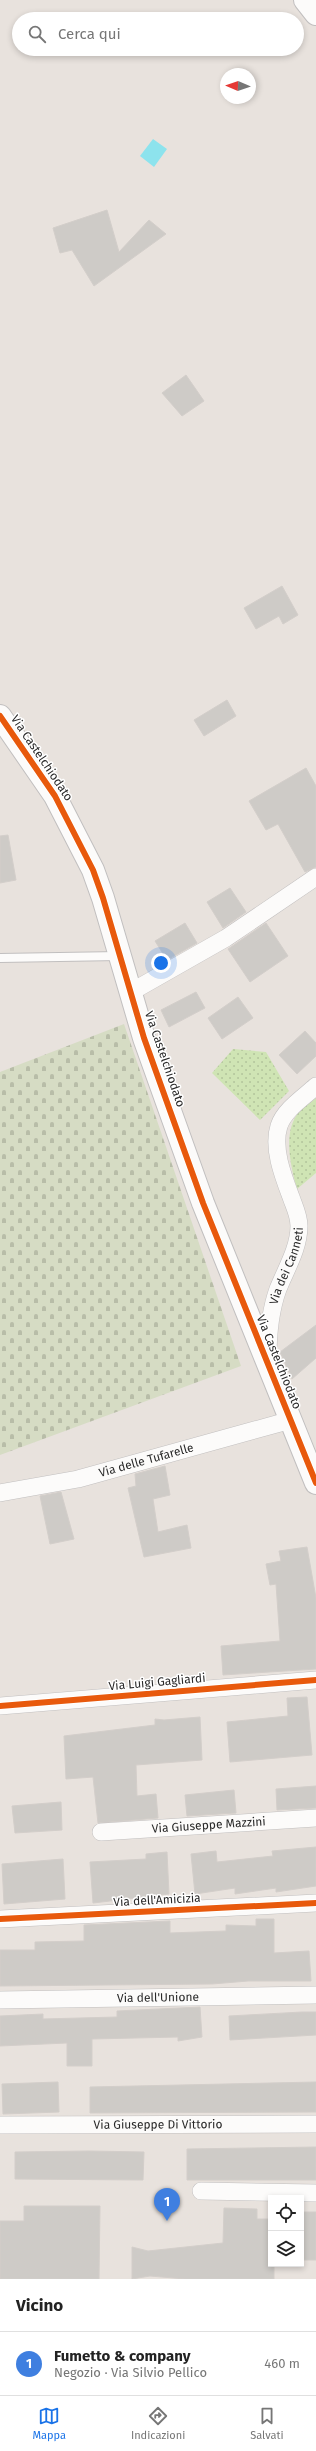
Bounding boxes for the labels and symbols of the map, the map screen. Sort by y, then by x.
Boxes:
north arrow [220,68,256,104]
street label: Via Castelchiodato [8,712,76,804]
your location [151,953,171,973]
street label: Via Castelchiodato [142,1009,188,1109]
street label: Via dei Canneti [267,1227,306,1306]
street label: Via Castelchiodato [254,1313,304,1411]
street label: Via delle Tufarelle [97,1440,195,1480]
street label: Via Luigi Gagliardi [108,1671,206,1693]
street label: Via Giuseppe Mazzini [151,1814,266,1836]
street label: Via dell'Amicizia [113,1891,201,1909]
street label: Via dell'Unione [117,1990,199,2005]
street label: Via Giuseppe Di Vittorio [94,2117,222,2132]
pin: 1 [154,2188,180,2221]

